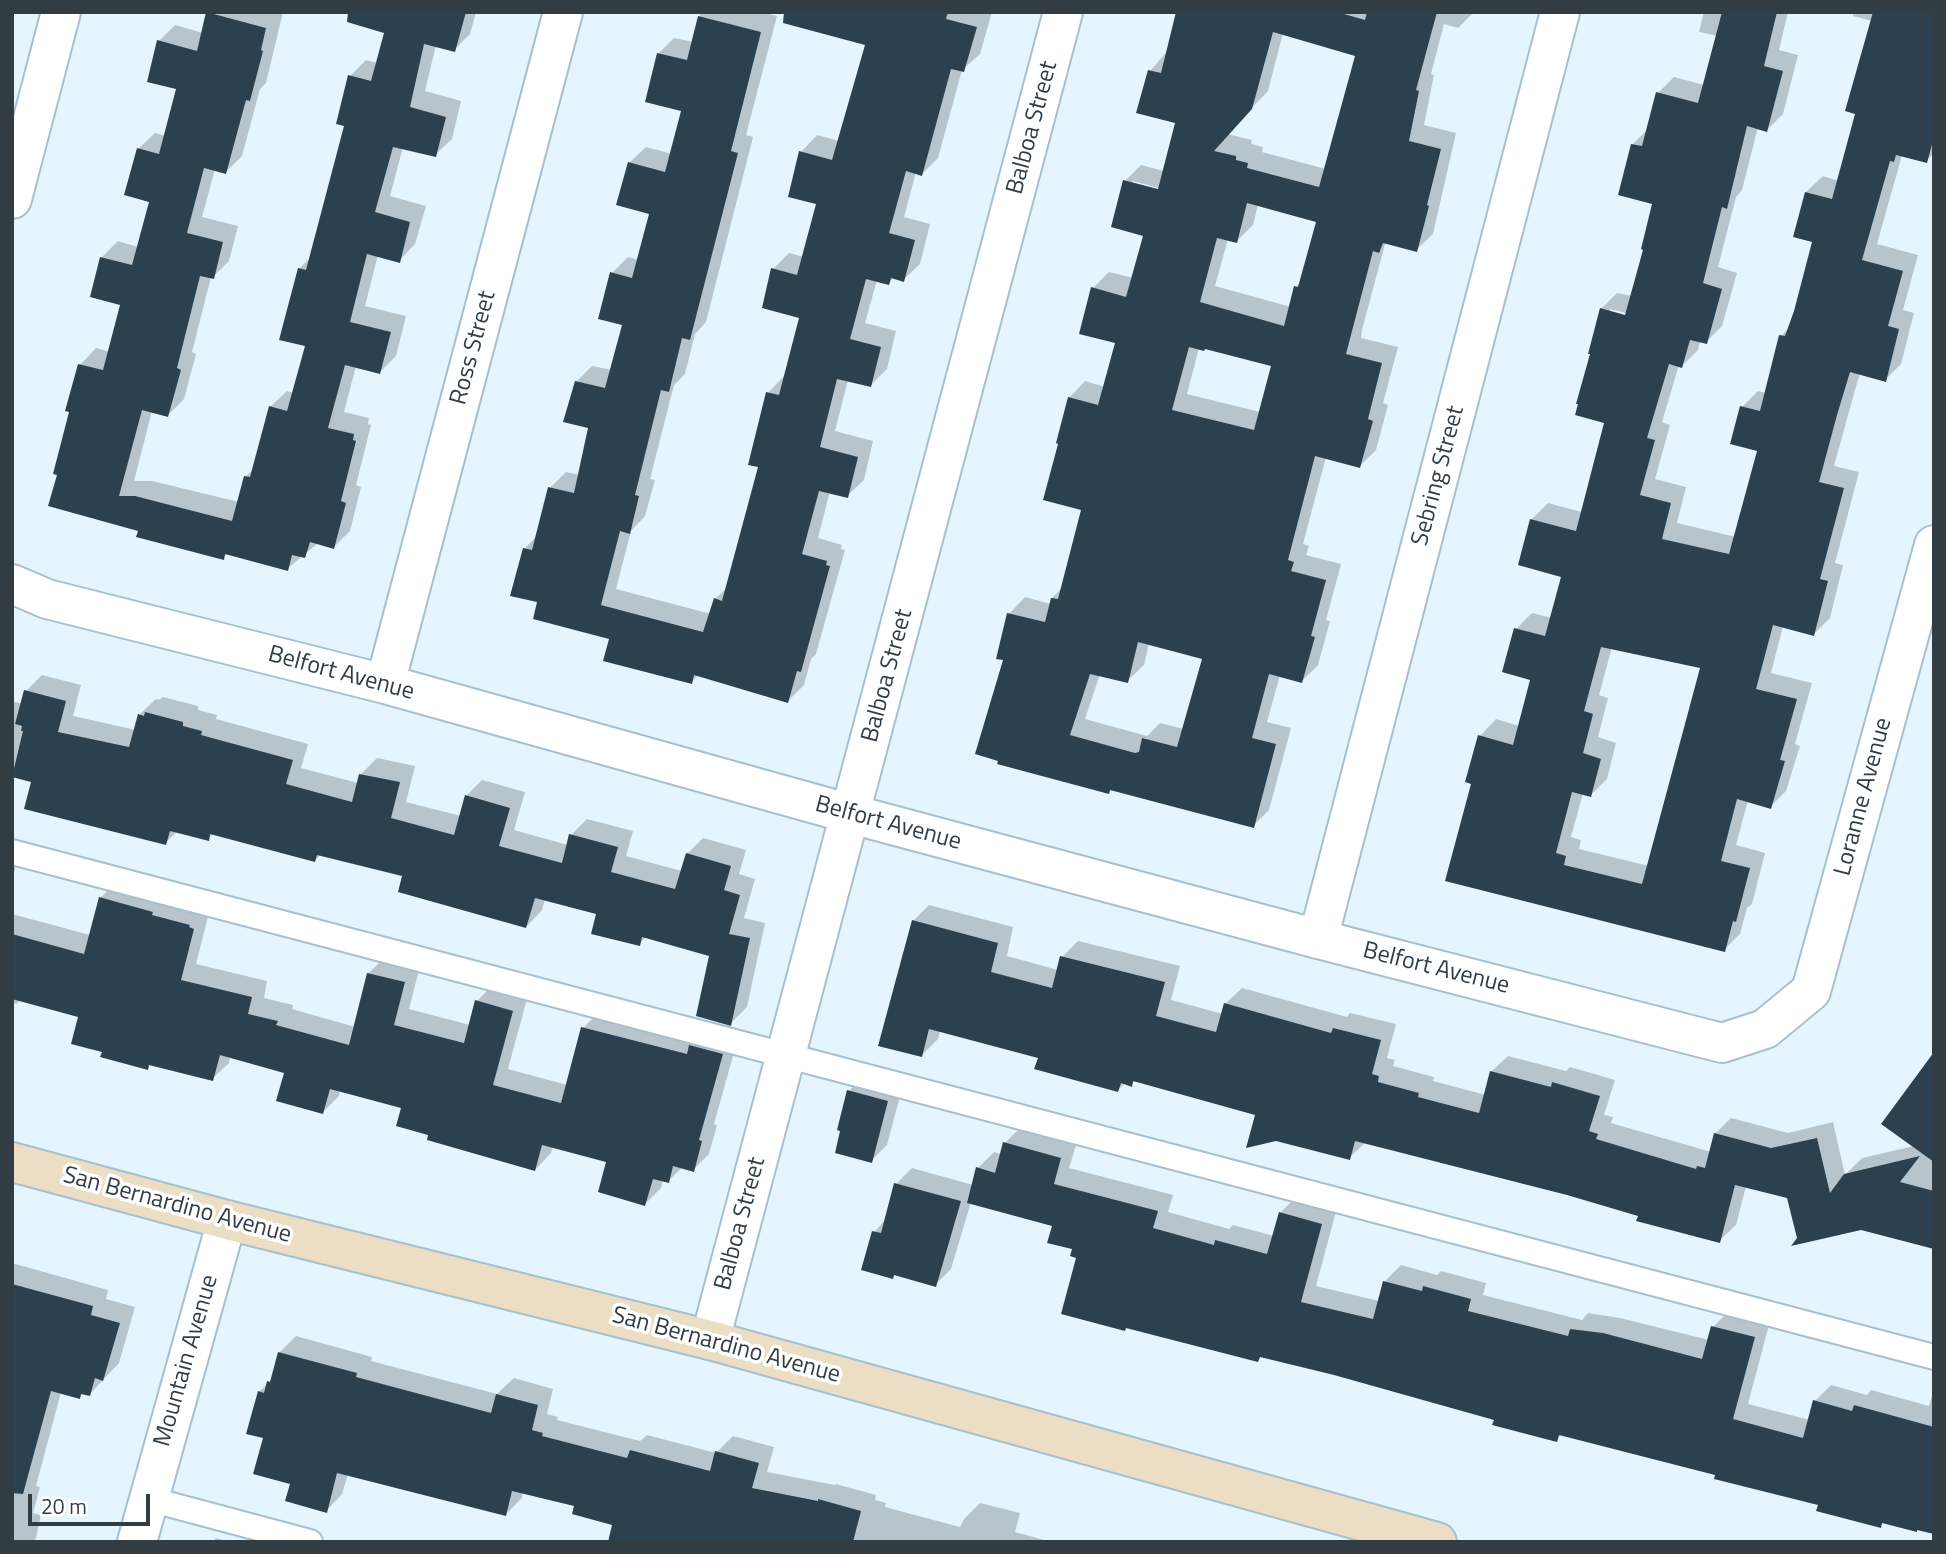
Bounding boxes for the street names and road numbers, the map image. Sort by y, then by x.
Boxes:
street label: Balboa Street [1001,58,1065,198]
street label: Ross Street [445,288,503,408]
street label: Sebring Street [1406,403,1472,549]
street label: Balboa Street [856,606,920,746]
street label: Belfort Avenue [265,641,417,707]
street label: Loranne Avenue [1829,715,1899,879]
street label: Belfort Avenue [812,791,964,857]
street label: Belfort Avenue [1360,937,1512,1001]
street label: Balboa Street [709,1154,773,1294]
street label: San Bernardino Avenue [60,1162,294,1250]
street label: Mountain Avenue [149,1272,225,1450]
street label: San Bernardino Avenue [609,1302,843,1390]

